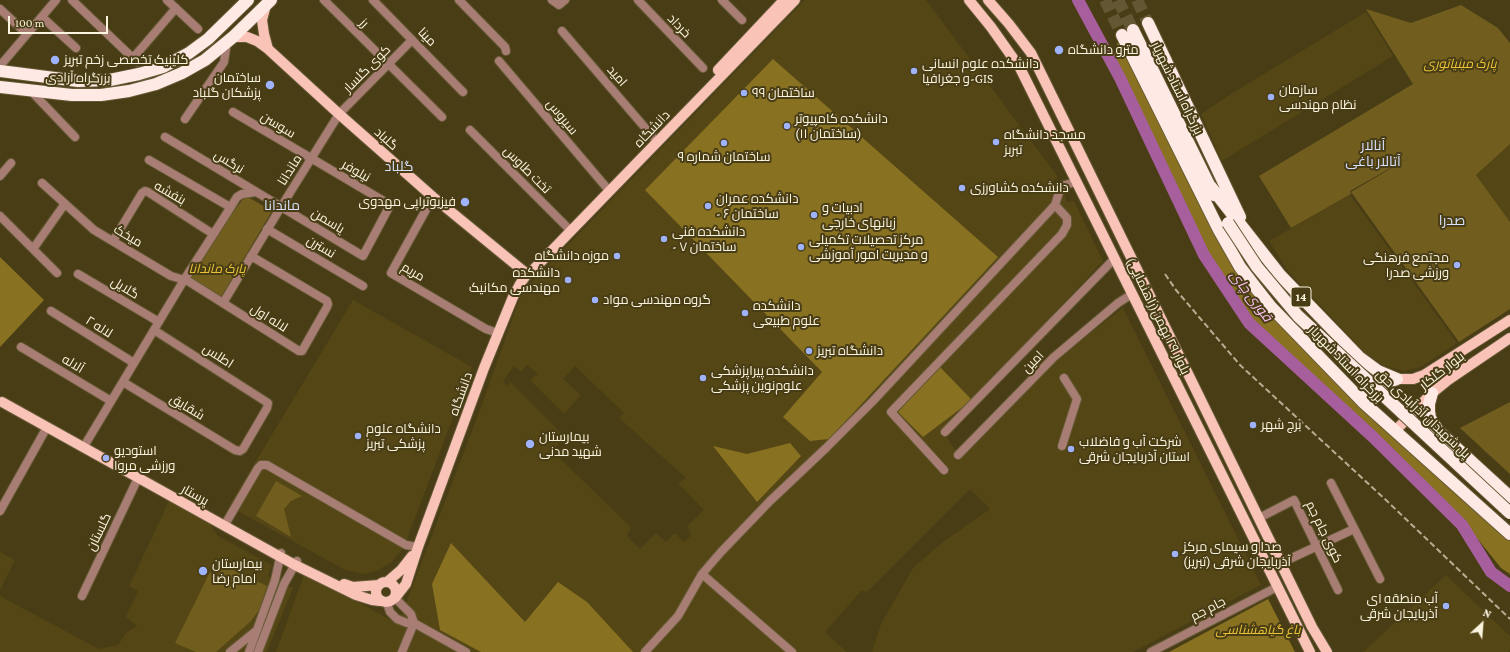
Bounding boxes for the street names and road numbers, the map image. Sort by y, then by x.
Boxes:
street label: خرداد [664,11,694,41]
street label: رز [356,15,372,31]
street label: مینا [414,24,440,50]
street label: بزرگراه استاد شهریار [1148,39,1206,137]
street label: کوی گلسار [340,42,394,96]
street label: امید [604,62,630,90]
street label: بزرگراه آزادی [45,70,111,86]
street label: سیروس [543,96,581,138]
street label: دانشگاه [631,107,673,151]
street label: سوسن [258,109,298,141]
street label: گلباد [371,124,401,154]
street label: تخت طاوس [500,143,554,197]
street label: نرگس [211,147,247,177]
street label: ماندانا [275,152,305,188]
street label: نیلوفر [339,157,373,185]
street label: بنفشه [151,178,189,208]
street label: یاسمن [309,205,347,237]
street label: میخک [111,221,145,251]
street label: نسترن [304,232,338,262]
street label: بلوار ٢٩ بهمن(راهنمایی) [1123,255,1193,377]
street label: مریم [399,259,427,285]
street label: گلایل [108,274,142,302]
road number: 14 [1291,287,1311,307]
street label: لاله اول [247,300,291,336]
street label: لاله ۲ [83,313,115,341]
street label: بزرگراه استاد شهریار [1305,322,1387,406]
street label: اطلس [200,340,236,372]
street label: امین [1019,348,1047,376]
street label: بلوار گلکار [1416,349,1468,393]
street label: آلاله [59,351,87,377]
street label: پل شهیدان آذرآبادی حق [1373,366,1473,462]
street label: دانشگاه [446,370,476,418]
street label: شقایق [167,391,207,423]
street label: پرستار [178,481,212,509]
street label: کوی جام جم [1302,498,1346,566]
street label: گلستان [83,510,115,554]
street label: جام جم [1188,594,1228,624]

